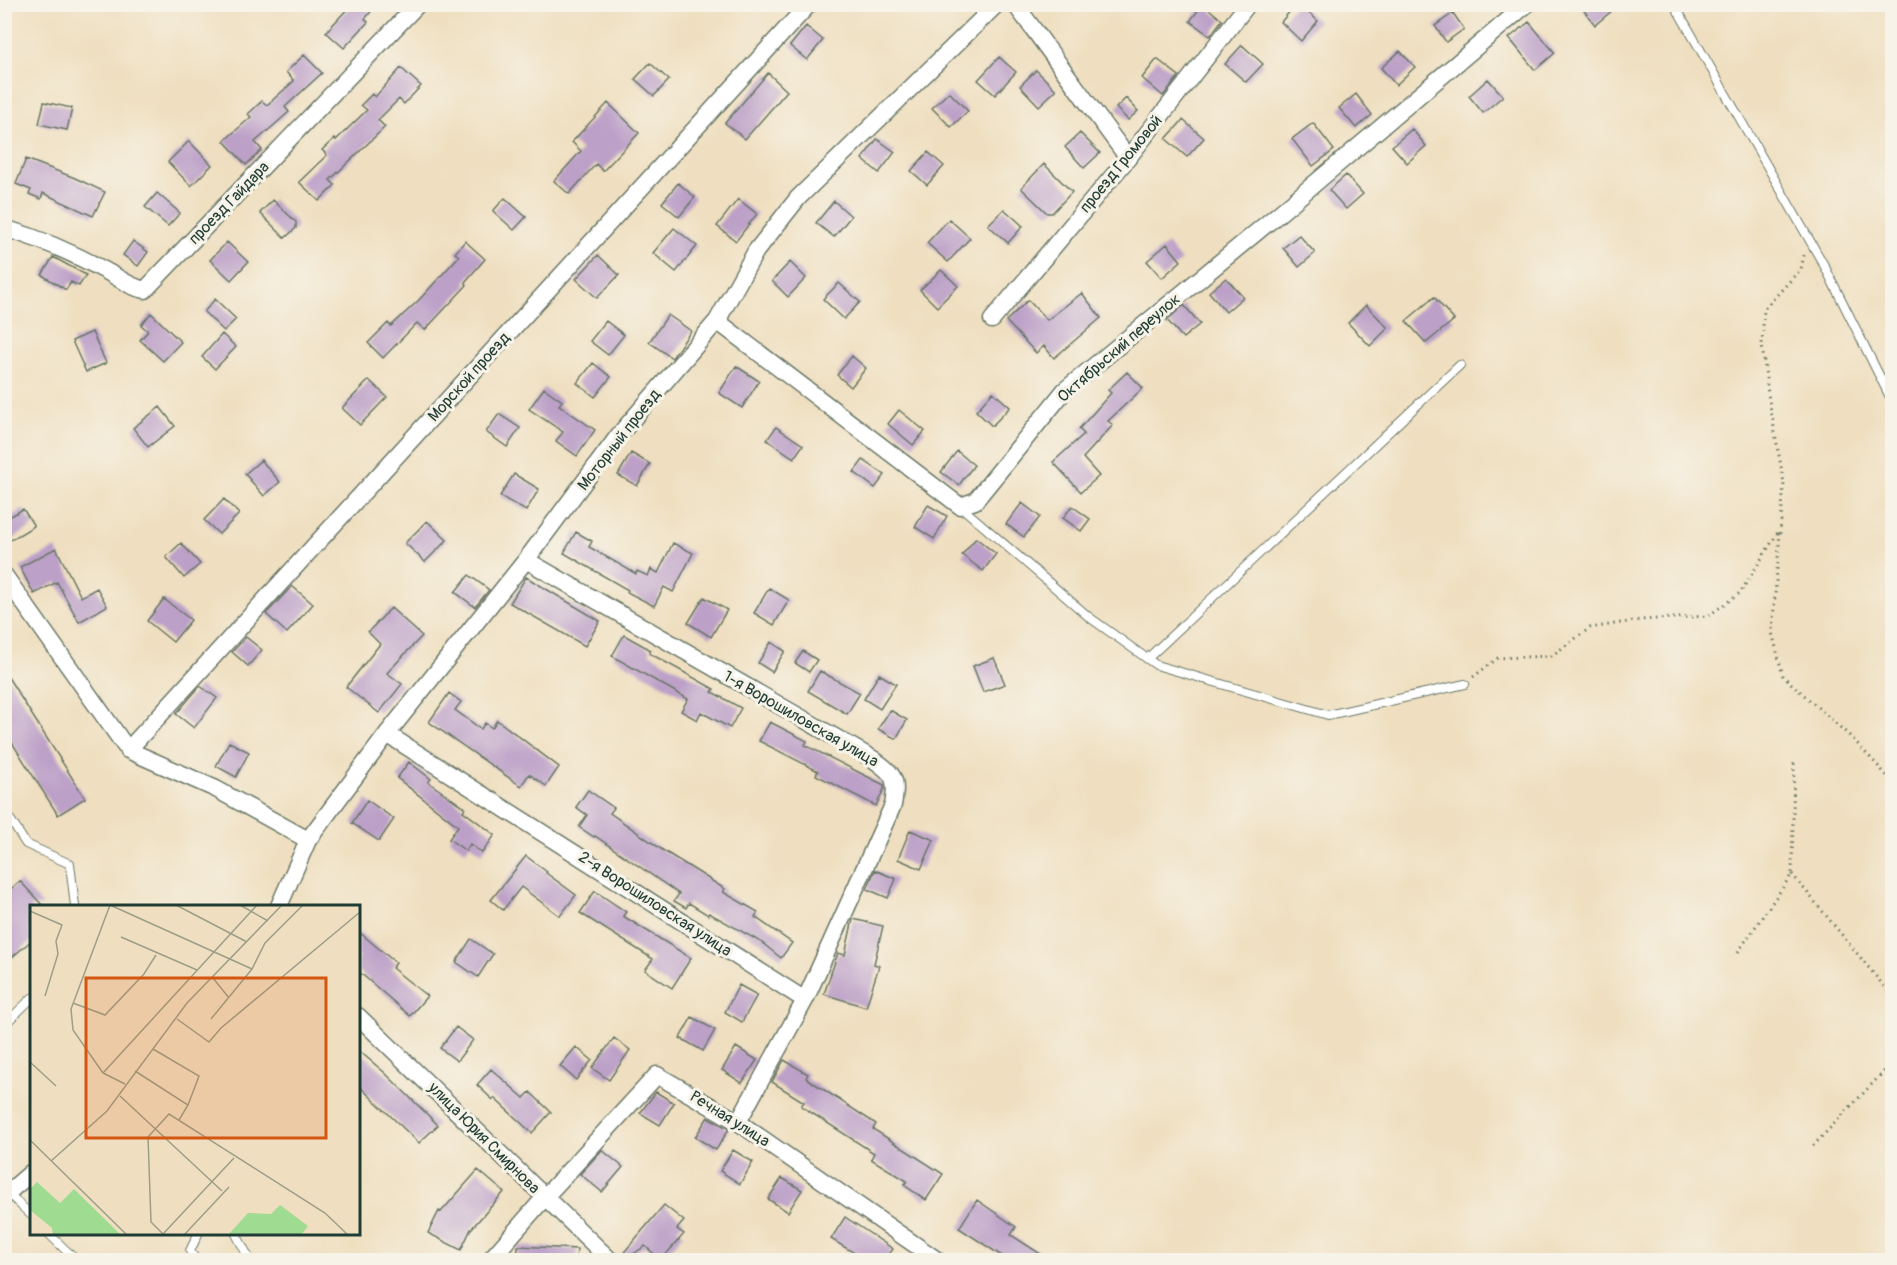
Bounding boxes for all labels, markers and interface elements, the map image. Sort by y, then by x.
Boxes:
street label: проезд Громовой [1075,111,1167,217]
street label: проезд Гайдара [184,157,274,249]
street label: Октябрьский переулок [1053,289,1185,407]
street label: Морской проезд [424,328,515,426]
street label: Моторный проезд [573,385,665,495]
street label: 1-я Ворошиловская улица [720,666,882,772]
street label: 2-я Ворошиловская улица [575,847,735,961]
inset map [30,905,360,1235]
street label: улица Юрия Смирнова [423,1077,544,1198]
street label: Речная улица [686,1087,774,1151]

